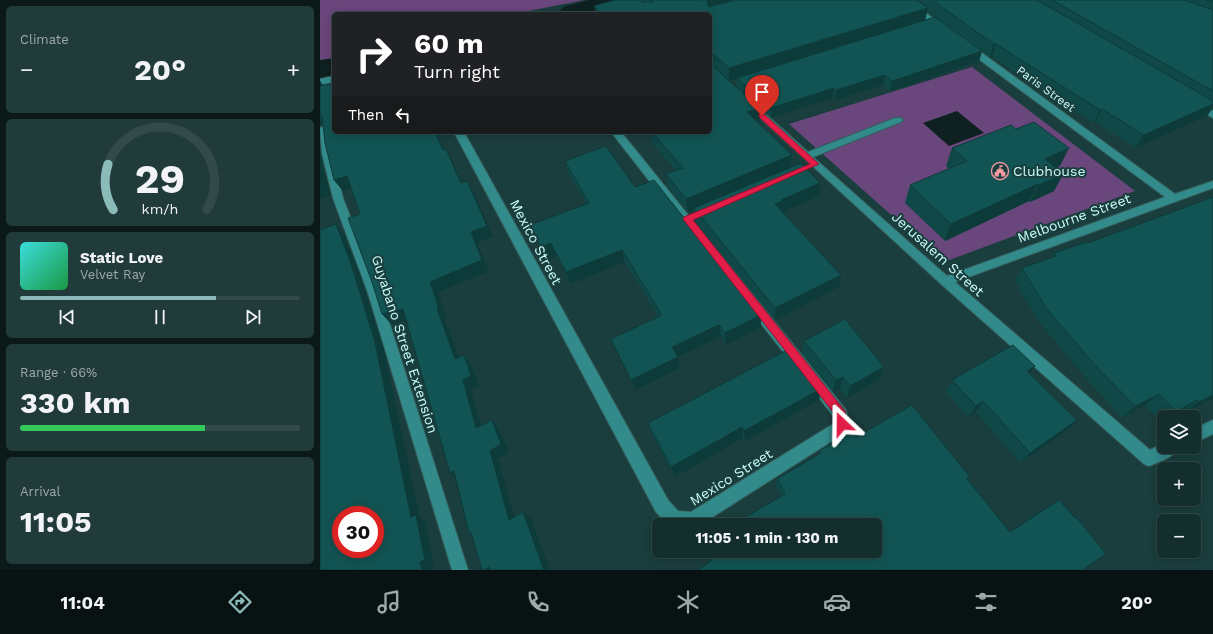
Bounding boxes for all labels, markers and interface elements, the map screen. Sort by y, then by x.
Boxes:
text: 60 m [414,27,484,60]
icon: right [348,28,400,80]
text: Climate [20,32,69,47]
text: 20° [134,52,186,87]
text: − [20,57,33,82]
text: + [287,57,300,82]
text: Turn right [414,61,500,82]
street label: Paris Street [1014,63,1078,115]
pin [745,75,779,116]
icon: arrive [751,81,773,103]
icon: left [392,104,414,126]
text: Then [348,106,384,124]
text: 29 [135,154,185,203]
public building icon: Clubhouse [990,161,1010,181]
place label: Clubhouse [1013,163,1085,179]
street label: Melbourne Street [1015,190,1133,246]
street label: Mexico Street [507,197,565,287]
text: km/h [142,201,178,217]
street label: Jerusalem Street [889,209,987,300]
text: Static Love [80,249,163,267]
street label: Guyabano Street Extension [369,253,441,435]
text: Velvet Ray [80,267,145,282]
icon: previous [56,306,78,328]
icon: pause [149,306,171,328]
icon: next [242,306,264,328]
text: Range · 66% [20,365,97,380]
text: 330 km [20,385,130,420]
position arrow [821,403,863,445]
map controls [1157,410,1201,558]
button: layers [1157,410,1201,454]
street label: Mexico Street [687,445,775,509]
button: + [1157,462,1201,506]
text: Arrival [20,484,61,499]
text: 11:05 [20,504,92,539]
speed limit sign: 30 [332,506,384,558]
button: − [1157,514,1201,558]
text: 11:05 · 1 min · 130 m [696,529,838,547]
icon: directions [226,588,254,616]
icon: music [375,588,403,616]
icon: phone [524,588,552,616]
icon: climate [674,588,702,616]
icon: car [823,588,851,616]
icon: filters [972,588,1000,616]
text: 11:04 [61,592,105,613]
text: 20° [1121,592,1152,613]

